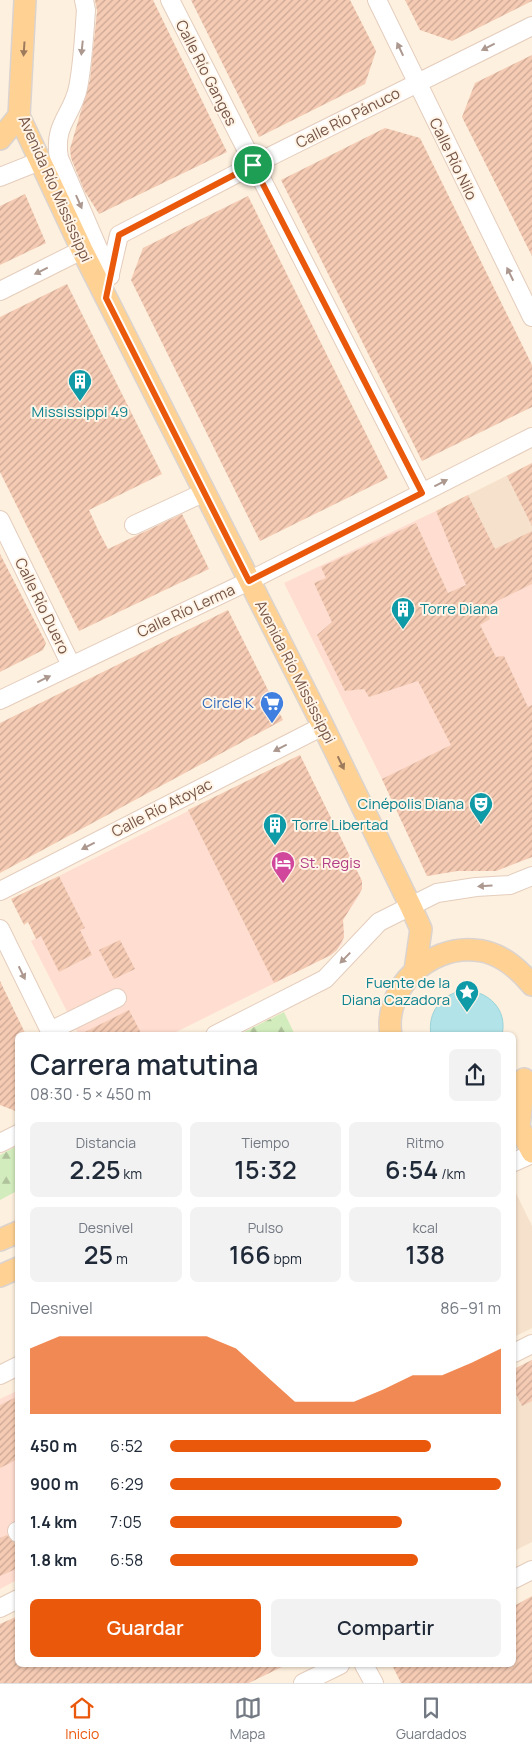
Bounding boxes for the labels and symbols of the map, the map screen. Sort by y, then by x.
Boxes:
street label: Calle Río Ganges [171,16,242,129]
one-way arrow [19,41,27,57]
one-way arrow [78,41,86,57]
one-way arrow [396,42,404,57]
one-way arrow [481,43,496,52]
street label: Calle Río Pánuco [292,82,404,153]
street label: Avenida Río Mississippi [14,112,97,265]
street label: Calle Río Nilo [425,114,482,203]
pin [232,144,274,186]
one-way arrow [75,195,83,209]
one-way arrow [34,267,48,275]
one-way arrow [506,267,514,281]
building icon: Mississippi 49 [67,368,93,402]
place label: Mississippi 49 [32,401,128,422]
one-way arrow [434,479,448,487]
street label: Calle Río Duero [10,554,75,657]
street label: Calle Río Lerma [134,579,238,642]
building icon: Torre Diana [390,596,416,630]
street label: Avenida Río Mississippi [250,597,341,747]
place label: Torre Diana [420,598,498,619]
one-way arrow [37,674,51,682]
supermarket icon: Circle K [259,690,285,724]
place label: Circle K [202,692,254,713]
one-way arrow [272,744,287,752]
one-way arrow [337,755,345,770]
street label: Calle Río Atoyac [108,773,216,842]
theatre icon: Cinépolis Diana [468,791,494,825]
place label: Cinépolis Diana [358,793,464,814]
building icon: Torre Libertad [262,812,288,846]
place label: Torre Libertad [292,814,389,835]
one-way arrow [81,842,95,850]
hotel icon: St. Regis [270,850,296,884]
place label: St. Regis [300,852,361,873]
one-way arrow [477,883,493,891]
one-way arrow [339,952,351,964]
one-way arrow [18,966,26,980]
place label: Fuente de la Diana Cazadora [342,972,450,1010]
place icon: Fuente de la Diana Cazadora [454,979,480,1013]

